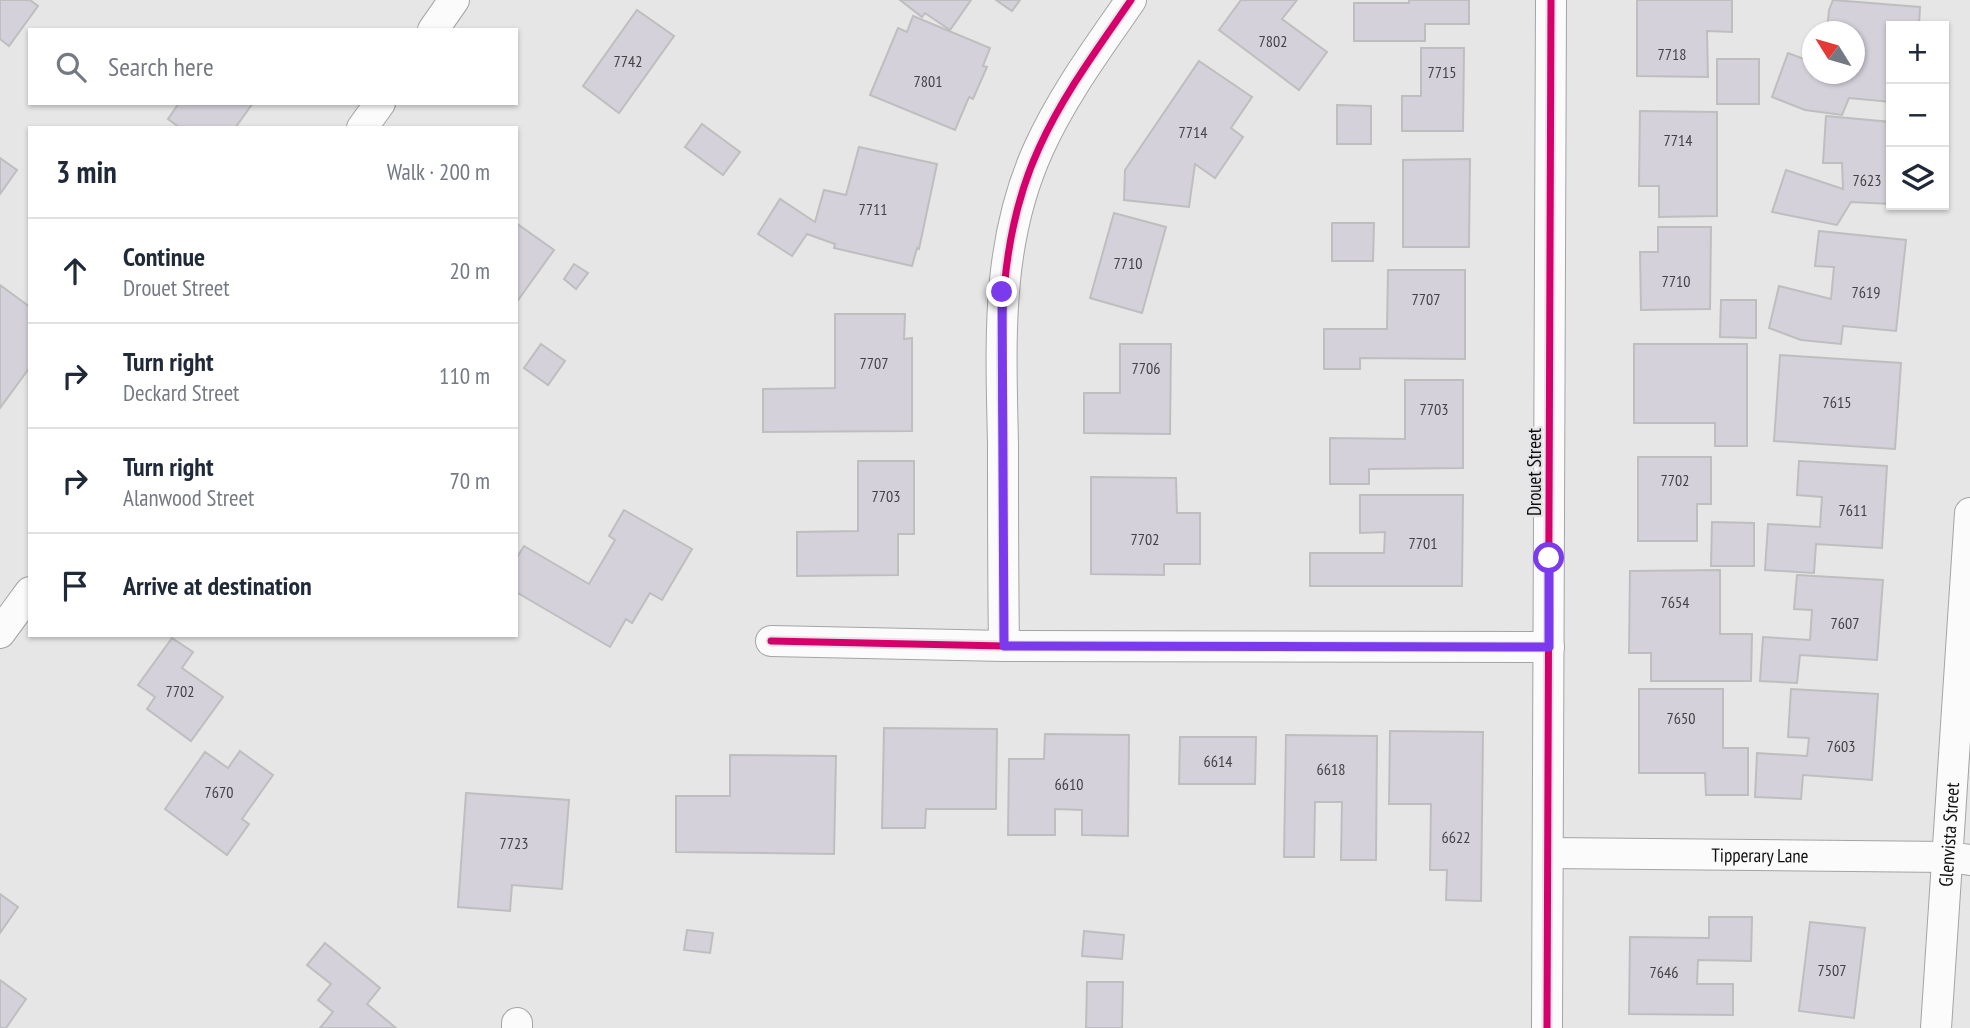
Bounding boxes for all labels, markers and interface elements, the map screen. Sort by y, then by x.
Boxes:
north arrow [1802,21,1865,84]
map controls [1886,21,1949,210]
button: + [1886,21,1949,84]
search box [28,28,518,105]
house number: 7802 [1259,31,1287,51]
house number: 7718 [1658,44,1686,64]
icon: search [52,48,90,86]
text: Search here [108,50,214,83]
house number: 7742 [614,51,642,71]
house number: 7715 [1428,62,1456,82]
house number: 7801 [914,71,942,91]
button: − [1886,84,1949,147]
house number: 7714 [1179,122,1207,142]
house number: 7714 [1664,130,1692,150]
button: layers [1886,147,1949,210]
text: 3 min [56,152,117,191]
text: Walk · 200 m [387,157,490,186]
house number: 7623 [1853,170,1881,190]
house number: 7711 [859,199,887,219]
text: Continue [123,240,205,273]
icon: ahead [56,252,94,290]
house number: 7710 [1114,253,1142,273]
text: 20 m [449,256,490,285]
house number: 7710 [1662,271,1690,291]
text: Drouet Street [123,273,230,302]
route end [986,276,1017,307]
house number: 7619 [1852,282,1880,302]
house number: 7707 [1412,289,1440,309]
text: Turn right [123,345,214,378]
house number: 7707 [860,353,888,373]
icon: right [56,357,94,395]
house number: 7706 [1132,358,1160,378]
text: 110 m [439,361,490,390]
text: Deckard Street [123,378,239,407]
house number: 7615 [1823,392,1851,412]
house number: 7703 [1420,399,1448,419]
street label: Drouet Street [1522,427,1546,516]
text: Turn right [123,450,214,483]
icon: right [56,462,94,500]
text: 70 m [449,466,490,495]
house number: 7702 [1661,470,1689,490]
text: Alanwood Street [123,483,254,512]
house number: 7703 [872,486,900,506]
house number: 7611 [1839,500,1867,520]
house number: 7702 [1131,529,1159,549]
house number: 7701 [1409,533,1437,553]
route start [1533,542,1564,573]
icon: arrive [56,567,94,605]
text: Arrive at destination [123,569,312,602]
house number: 7654 [1661,592,1689,612]
house number: 7607 [1831,613,1859,633]
house number: 7702 [166,681,194,701]
house number: 7650 [1667,708,1695,728]
house number: 7603 [1827,736,1855,756]
house number: 6614 [1204,751,1232,771]
house number: 6618 [1317,759,1345,779]
house number: 6610 [1055,774,1083,794]
street label: Glenvista Street [1933,781,1964,887]
house number: 7670 [205,782,233,802]
house number: 6622 [1442,827,1470,847]
house number: 7723 [500,833,528,853]
street label: Tipperary Lane [1711,843,1809,868]
house number: 7507 [1818,960,1846,980]
house number: 7646 [1650,962,1678,982]

